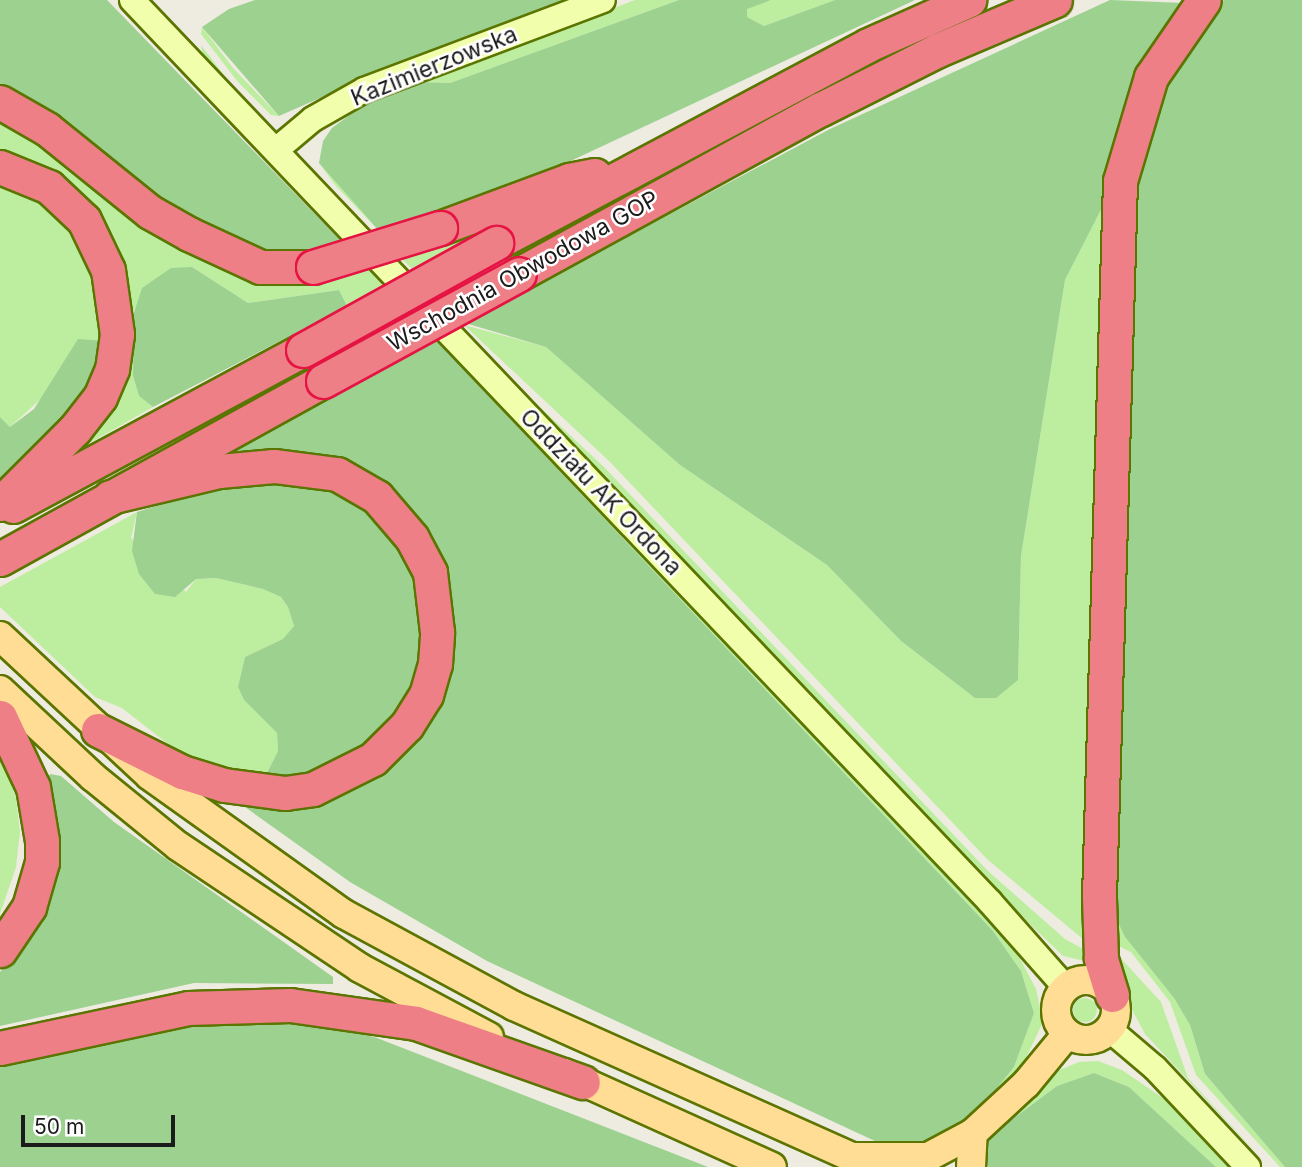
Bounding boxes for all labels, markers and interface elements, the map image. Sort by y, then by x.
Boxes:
street label: Kazimierzowska [347,20,521,112]
street label: Wschodnia Obwodowa GOP [383,185,663,357]
street label: Oddziału AK Ordona [514,403,688,581]
scale bar [24,1100,178,1144]
text: 50 m [34,1114,84,1139]

